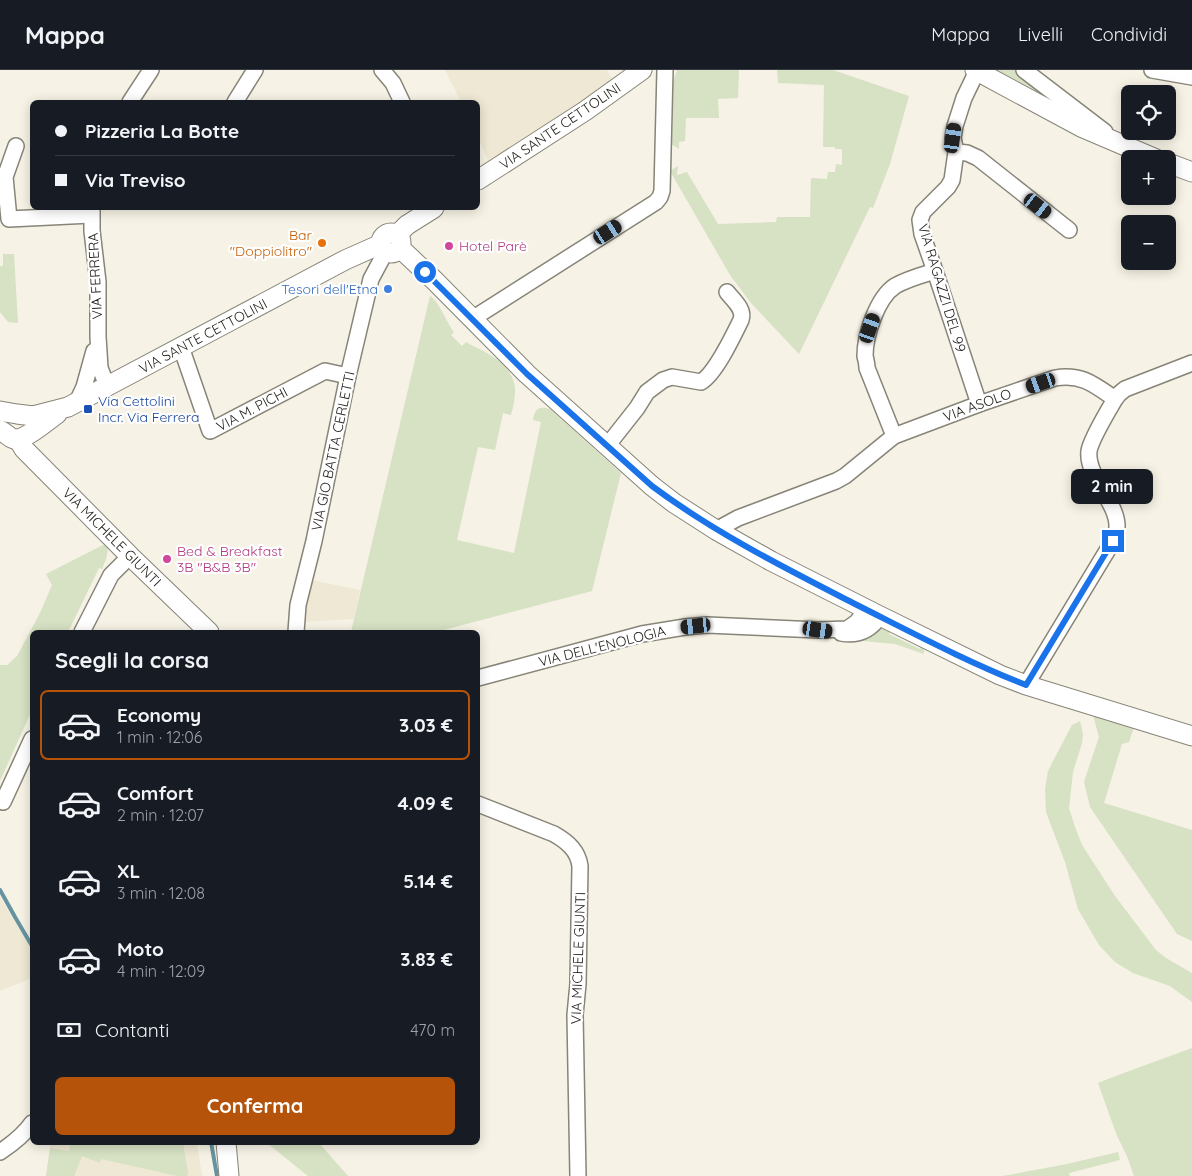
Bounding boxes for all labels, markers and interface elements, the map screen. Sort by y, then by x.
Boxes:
text: Mappa [25,20,105,50]
text: Mappa [931,23,990,46]
text: Livelli [1018,23,1063,46]
text: Condividi [1091,23,1167,46]
street label: VIA SANTE CETTOLINI [496,79,624,173]
map controls [1121,85,1176,270]
button: locate [1121,85,1176,140]
text: Pizzeria La Botte [85,119,239,143]
car [943,122,962,154]
button: + [1121,150,1176,205]
text: Via Treviso [85,168,186,192]
car [1021,191,1054,221]
button: − [1121,215,1176,270]
car [591,218,624,246]
street label: VIA RAGAZZI DEL 99 [914,222,970,354]
place label: Bar "Doppiolitro" [230,226,313,260]
street label: VIA FERRERA [84,232,106,320]
marker: Bar "Doppiolitro" [316,237,328,249]
place label: Hotel Parè [459,237,527,255]
marker: Hotel Parè [443,240,455,252]
route start [414,261,436,283]
place label: Tesori dell'Etna [281,280,378,298]
marker: Tesori dell'Etna [382,283,394,295]
street label: VIA SANTE CETTOLINI [136,295,270,377]
car [858,311,881,345]
street label: VIA GIO BATTA CERLETTI [307,369,359,533]
car [1024,371,1057,395]
street label: VIA M. PICHI [213,383,291,435]
street label: VIA ASOLO [940,384,1014,426]
place label: Via Cettolini Incr. Via Ferrera [98,392,199,426]
marker: Via Cettolini Incr. Via Ferrera [82,403,94,415]
callout: 2 min [1072,468,1154,504]
text: 2 min [1091,476,1133,496]
street label: VIA MICHELE GIUNTI [59,484,165,590]
route end [1102,530,1124,552]
place label: Bed & Breakfast 3B "B&B 3B" [177,542,283,576]
marker: Bed & Breakfast 3B "B&B 3B" [161,553,173,565]
car [680,617,711,635]
car [802,620,833,640]
street label: VIA DELL'ENOLOGIA [537,621,667,671]
text: Scegli la corsa [55,646,209,674]
icon: car [57,703,102,748]
text: Economy [117,703,201,727]
text: 3.03 € [399,713,453,737]
text: 1 min · 12:06 [117,727,202,747]
icon: car [57,781,102,826]
text: Comfort [117,781,194,805]
text: 4.09 € [397,791,453,815]
text: 2 min · 12:07 [117,805,204,825]
icon: car [57,859,102,904]
text: XL [117,859,140,883]
text: 5.14 € [403,869,453,893]
text: 3 min · 12:08 [117,883,205,903]
street label: VIA MICHELE GIUNTI [567,891,589,1025]
icon: car [57,937,102,982]
text: Moto [117,937,164,961]
text: 3.83 € [400,947,453,971]
text: 4 min · 12:09 [117,961,205,981]
icon: cash [55,1016,83,1044]
text: Contanti [95,1018,169,1042]
text: 470 m [410,1020,455,1040]
button: Conferma [55,1077,455,1135]

